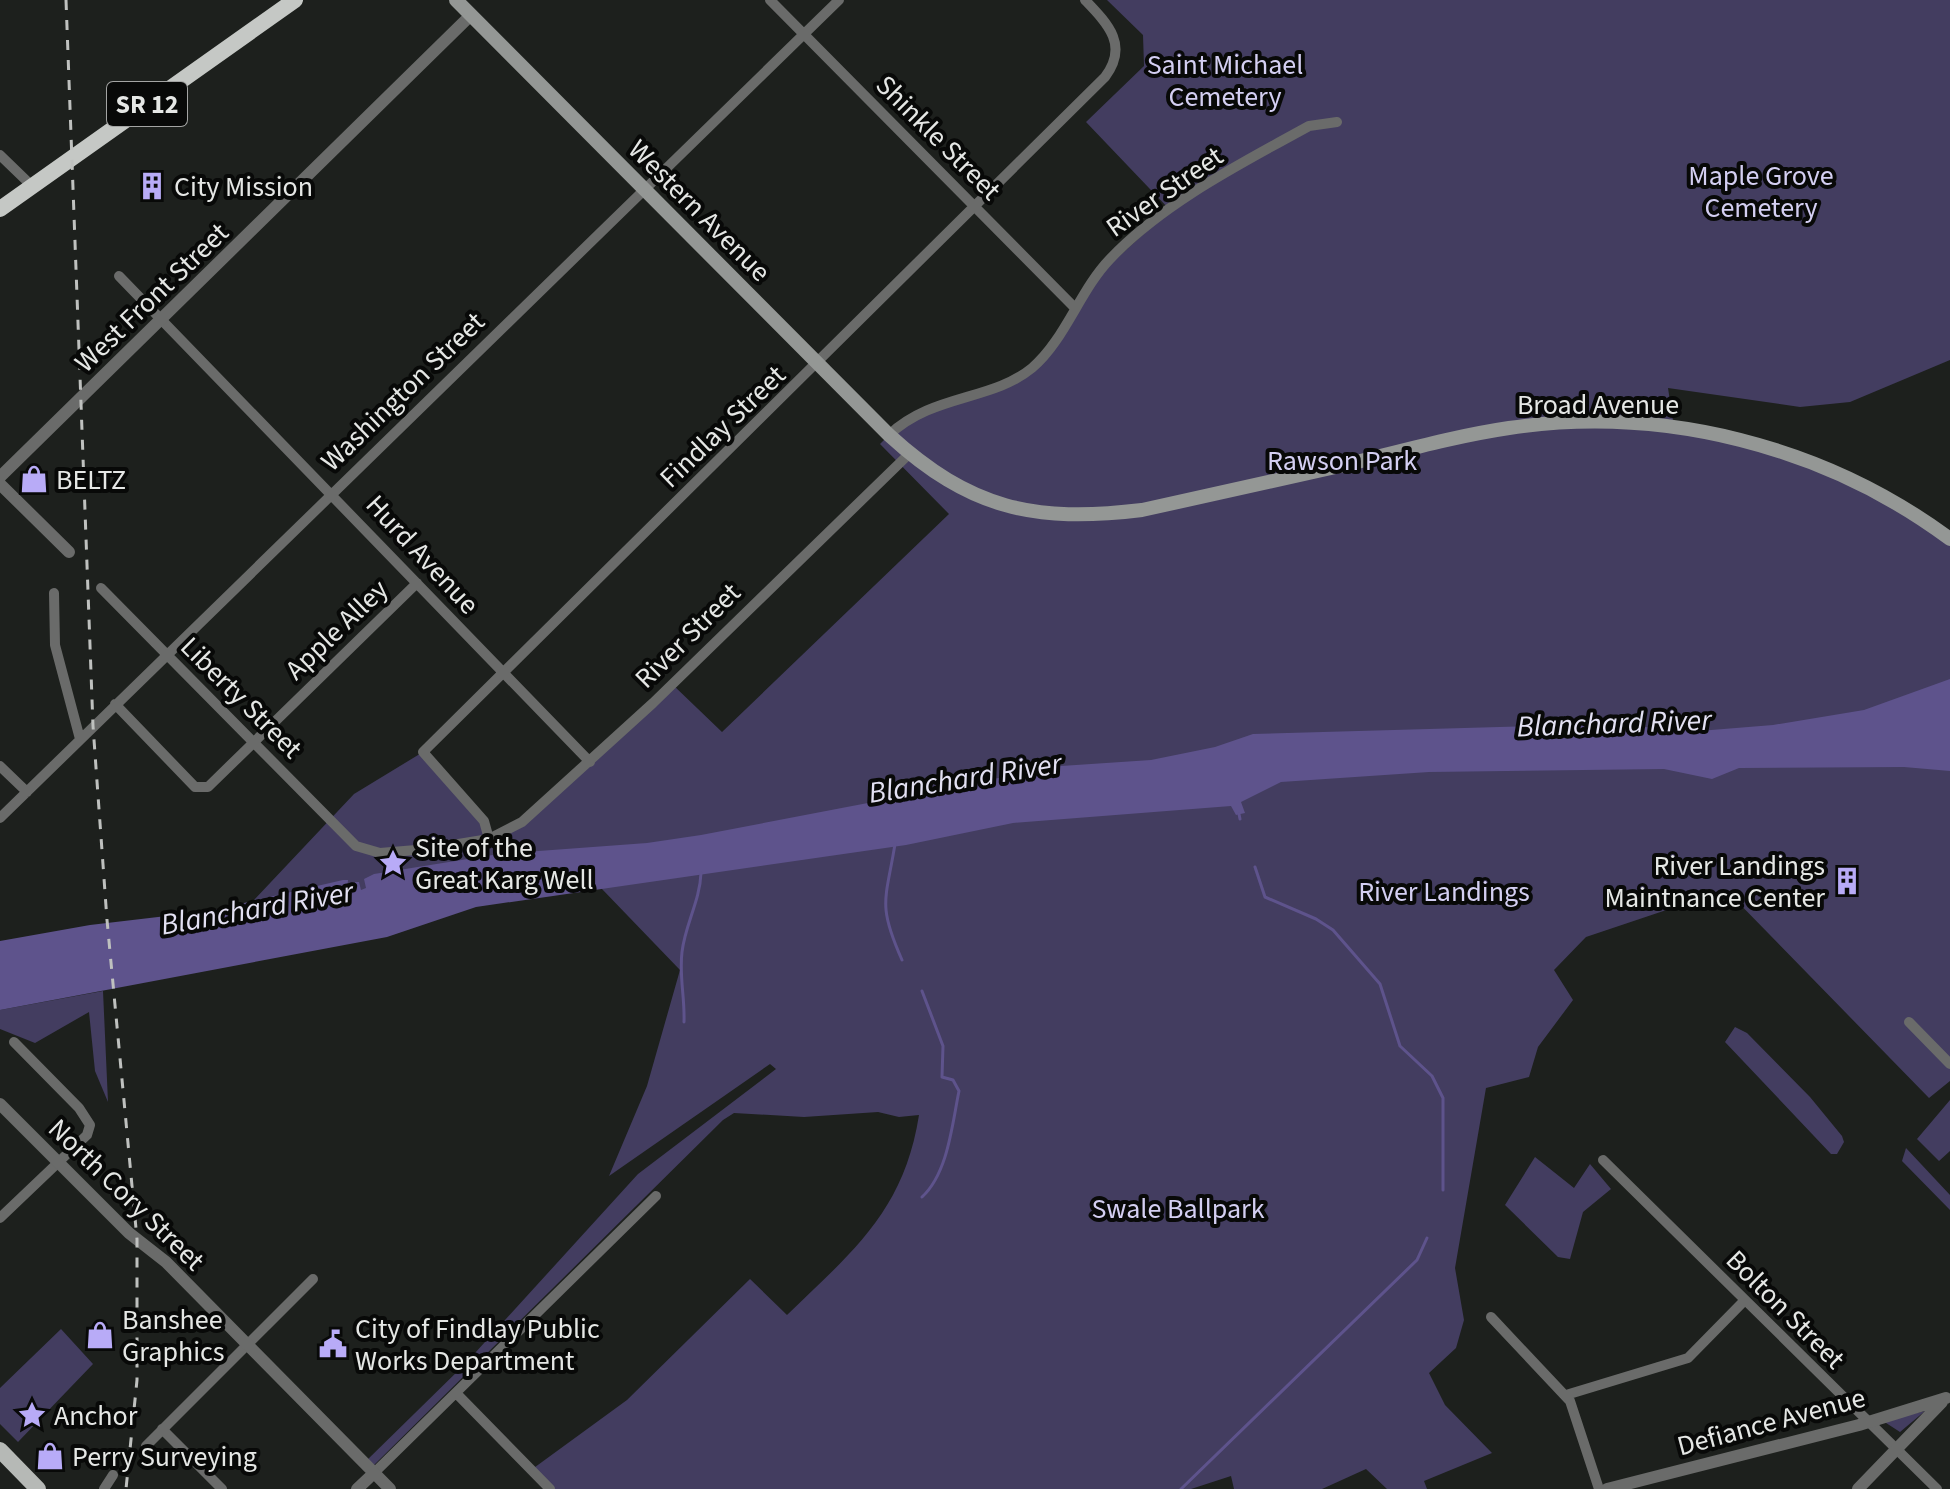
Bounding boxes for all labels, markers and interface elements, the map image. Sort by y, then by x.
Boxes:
park label: Saint Michael Cemetery [1147,45,1303,117]
street label: Shinkle Street [867,66,1010,210]
road number: SR 12 [107,82,187,126]
street label: Western Avenue [619,130,780,291]
street label: River Street [1098,136,1232,247]
park label: Maple Grove Cemetery [1688,156,1834,228]
place label: City Mission [174,167,313,207]
building icon: City Mission [137,171,167,201]
street label: West Front Street [66,213,238,382]
street label: Washington Street [312,303,494,481]
street label: Findlay Street [651,356,795,497]
street label: Broad Avenue [1517,385,1679,425]
park label: Rawson Park [1267,441,1417,481]
place label: BELTZ [56,460,126,500]
shop icon: BELTZ [19,464,49,494]
street label: Hurd Avenue [356,486,488,623]
street label: Apple Alley [276,570,397,689]
street label: River Street [626,573,750,698]
street label: Liberty Street [171,628,312,768]
water label: Blanchard River [1516,699,1714,748]
water label: Blanchard River [865,742,1066,815]
place label: Site of the Great Karg Well [415,828,594,900]
place label: River Landings Maintnance Center [1605,846,1825,918]
place icon: Site of the Great Karg Well [378,848,408,878]
building icon: River Landings Maintnance Center [1832,866,1862,896]
water label: Blanchard River [157,870,359,947]
park label: River Landings [1358,872,1530,912]
street label: North Cory Street [39,1110,214,1280]
park label: Swale Ballpark [1091,1189,1265,1229]
street label: Bolton Street [1717,1241,1854,1379]
place label: Banshee Graphics [122,1300,225,1372]
place label: City of Findlay Public Works Department [355,1309,600,1381]
shop icon: Banshee Graphics [85,1320,115,1350]
public building icon: City of Findlay Public Works Department [318,1329,348,1359]
street label: Defiance Avenue [1673,1378,1870,1466]
place label: Anchor [54,1396,138,1436]
place icon: Anchor [17,1400,47,1430]
place label: Perry Surveying [72,1437,257,1477]
shop icon: Perry Surveying [35,1441,65,1471]

